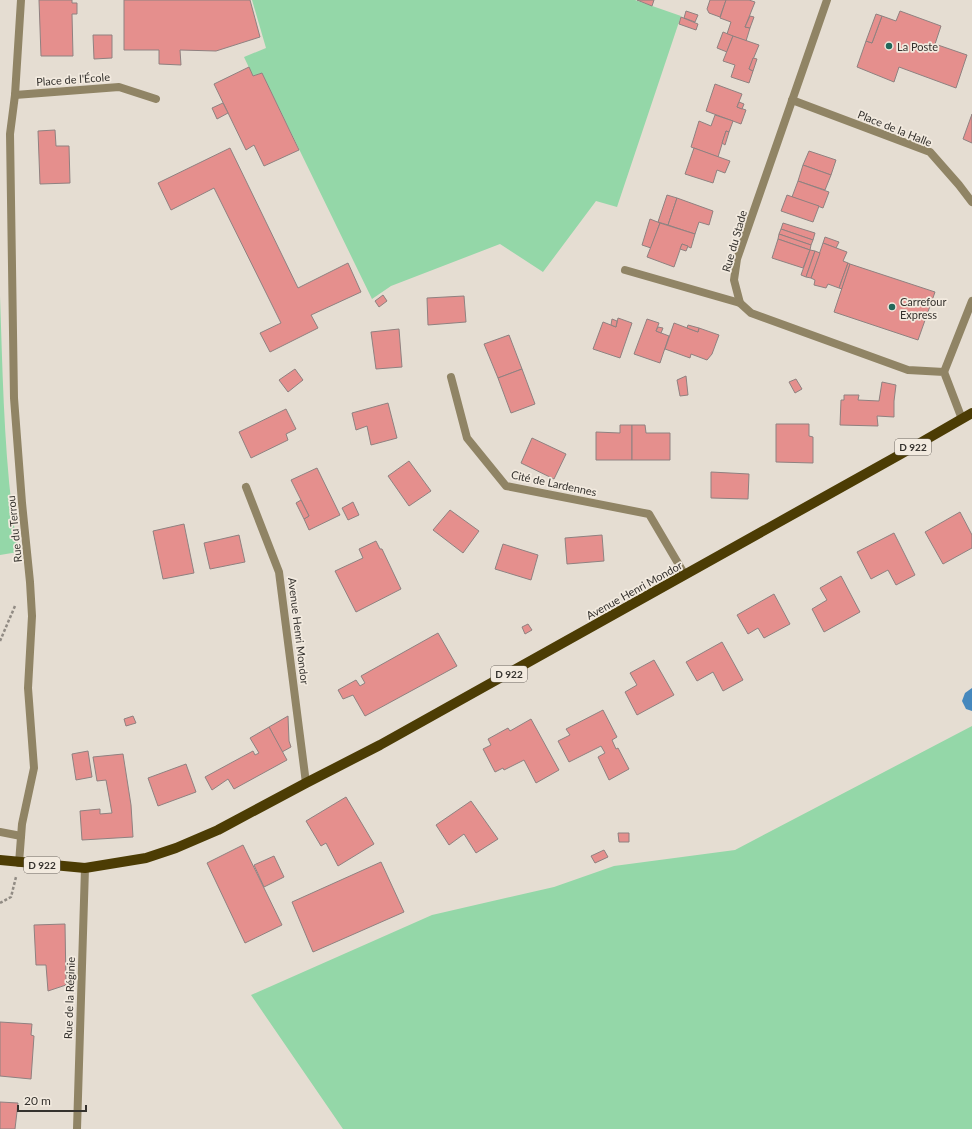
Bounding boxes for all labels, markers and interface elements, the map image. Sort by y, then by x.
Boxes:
place label: La Poste [897,40,938,53]
marker: La Poste [884,41,894,51]
street label: Place de l'École [36,70,111,88]
street label: Place de la Halle [856,107,934,149]
street label: Rue du Stade [719,208,749,273]
place label: Carrefour Express [900,295,946,321]
marker: Carrefour Express [887,302,897,312]
road number: D 922 [895,439,931,455]
street label: Cité de Lardennes [510,468,598,498]
street label: Rue du Terrou [4,495,24,563]
street label: Avenue Henri Mondor [584,558,684,622]
street label: Avenue Henri Mondor [286,577,312,685]
road number: D 922 [491,666,527,682]
road number: D 922 [24,857,60,873]
street label: Rue de la Réginie [61,956,77,1039]
scale bar [18,1087,86,1113]
text: 20 m [24,1093,51,1108]

